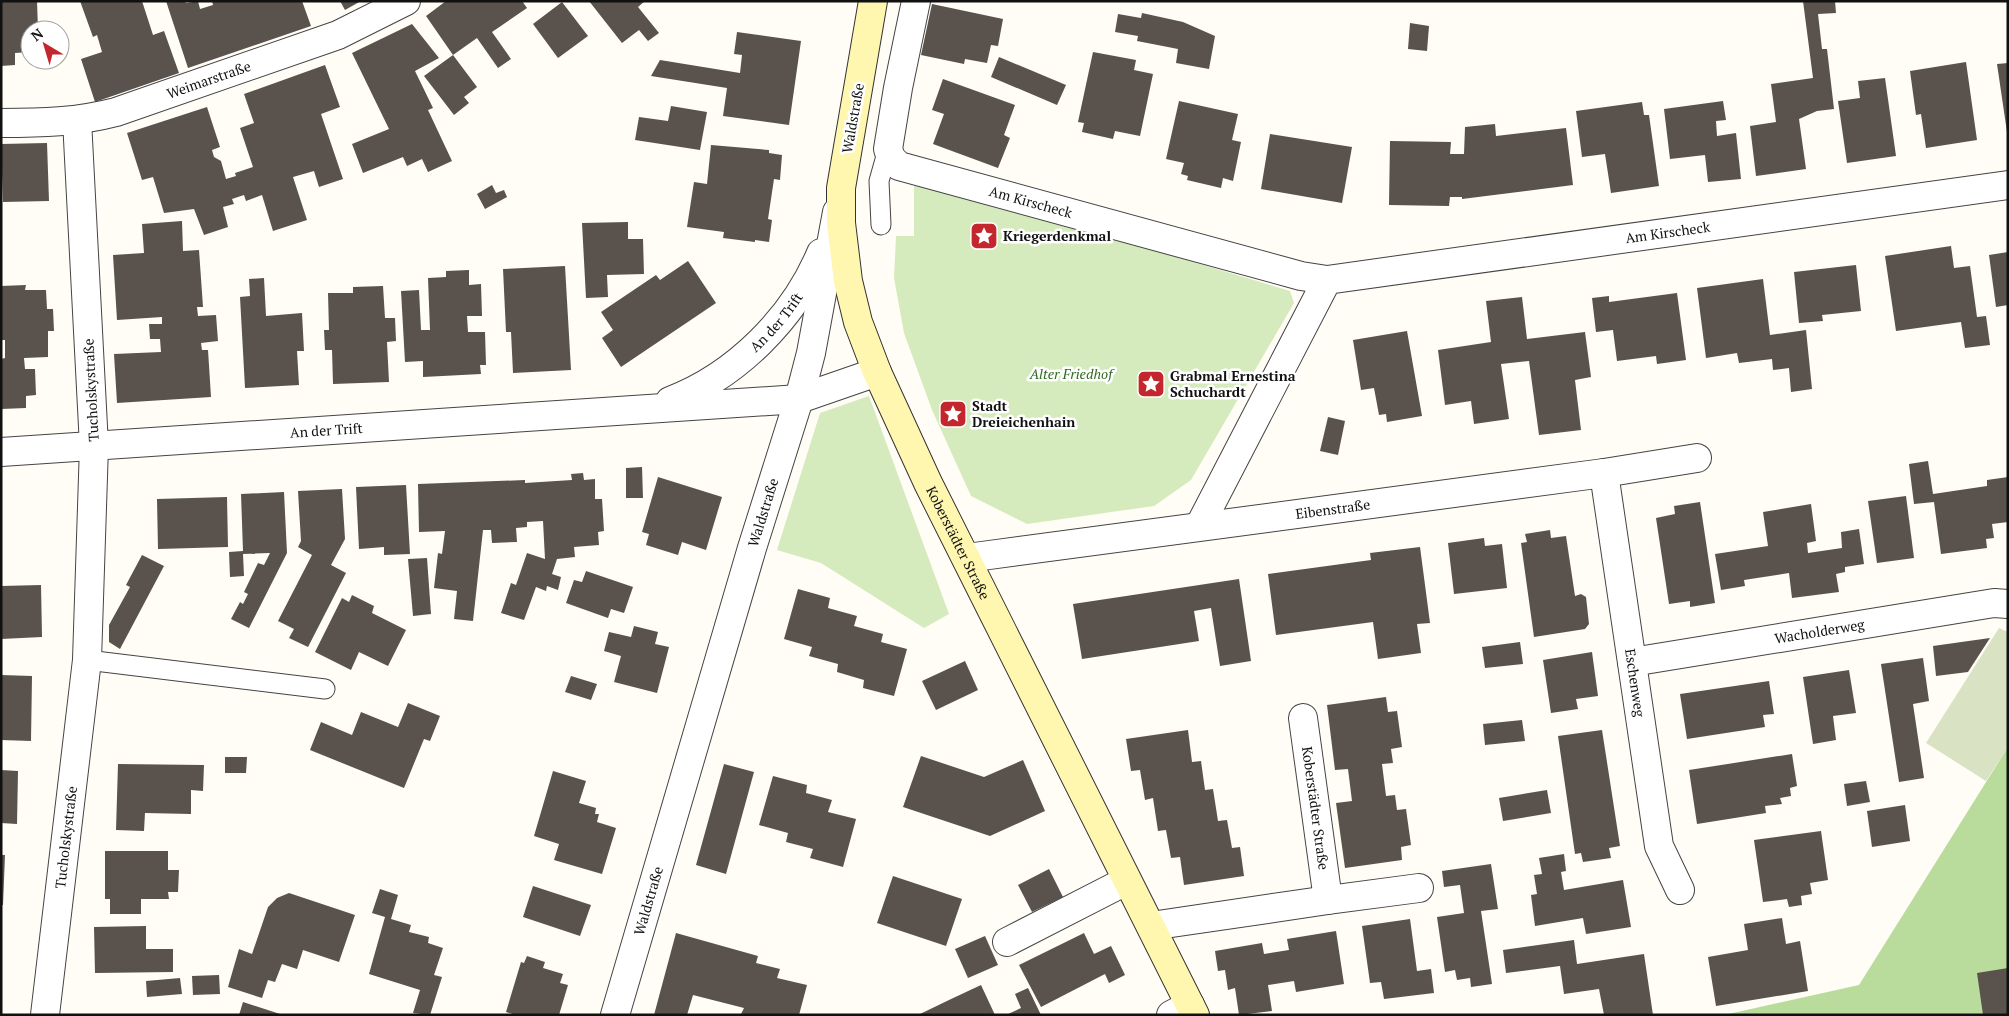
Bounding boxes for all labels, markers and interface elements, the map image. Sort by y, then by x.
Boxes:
north arrow [20,20,70,70]
text: N [27,23,47,45]
street label: Weimarstraße [164,56,253,103]
street label: Waldstraße [837,81,868,154]
street label: Am Kirscheck [987,181,1075,222]
street label: Am Kirscheck [1624,217,1712,247]
place icon: Kriegerdenkmal [969,221,999,251]
place label: Kriegerdenkmal [1003,226,1111,245]
street label: An der Trift [745,288,807,356]
street label: Tucholskystraße [78,338,103,442]
park label: Alter Friedhof [1029,364,1115,383]
place label: Grabmal Ernestina Schuchardt [1170,366,1296,401]
place icon: Grabmal Ernestina Schuchardt [1136,369,1166,399]
place label: Stadt Dreieichenhain [972,396,1075,431]
place icon: Stadt Dreieichenhain [938,399,968,429]
street label: An der Trift [289,418,364,442]
street label: Waldstraße [743,476,782,549]
street label: Koberstädter Straße [922,483,995,603]
street label: Eibenstraße [1294,494,1371,523]
street label: Wacholderweg [1773,614,1866,648]
street label: Eschenweg [1621,647,1650,719]
street label: Koberstädter Straße [1298,745,1334,871]
street label: Tucholskystraße [50,785,81,889]
street label: Waldstraße [629,864,667,937]

